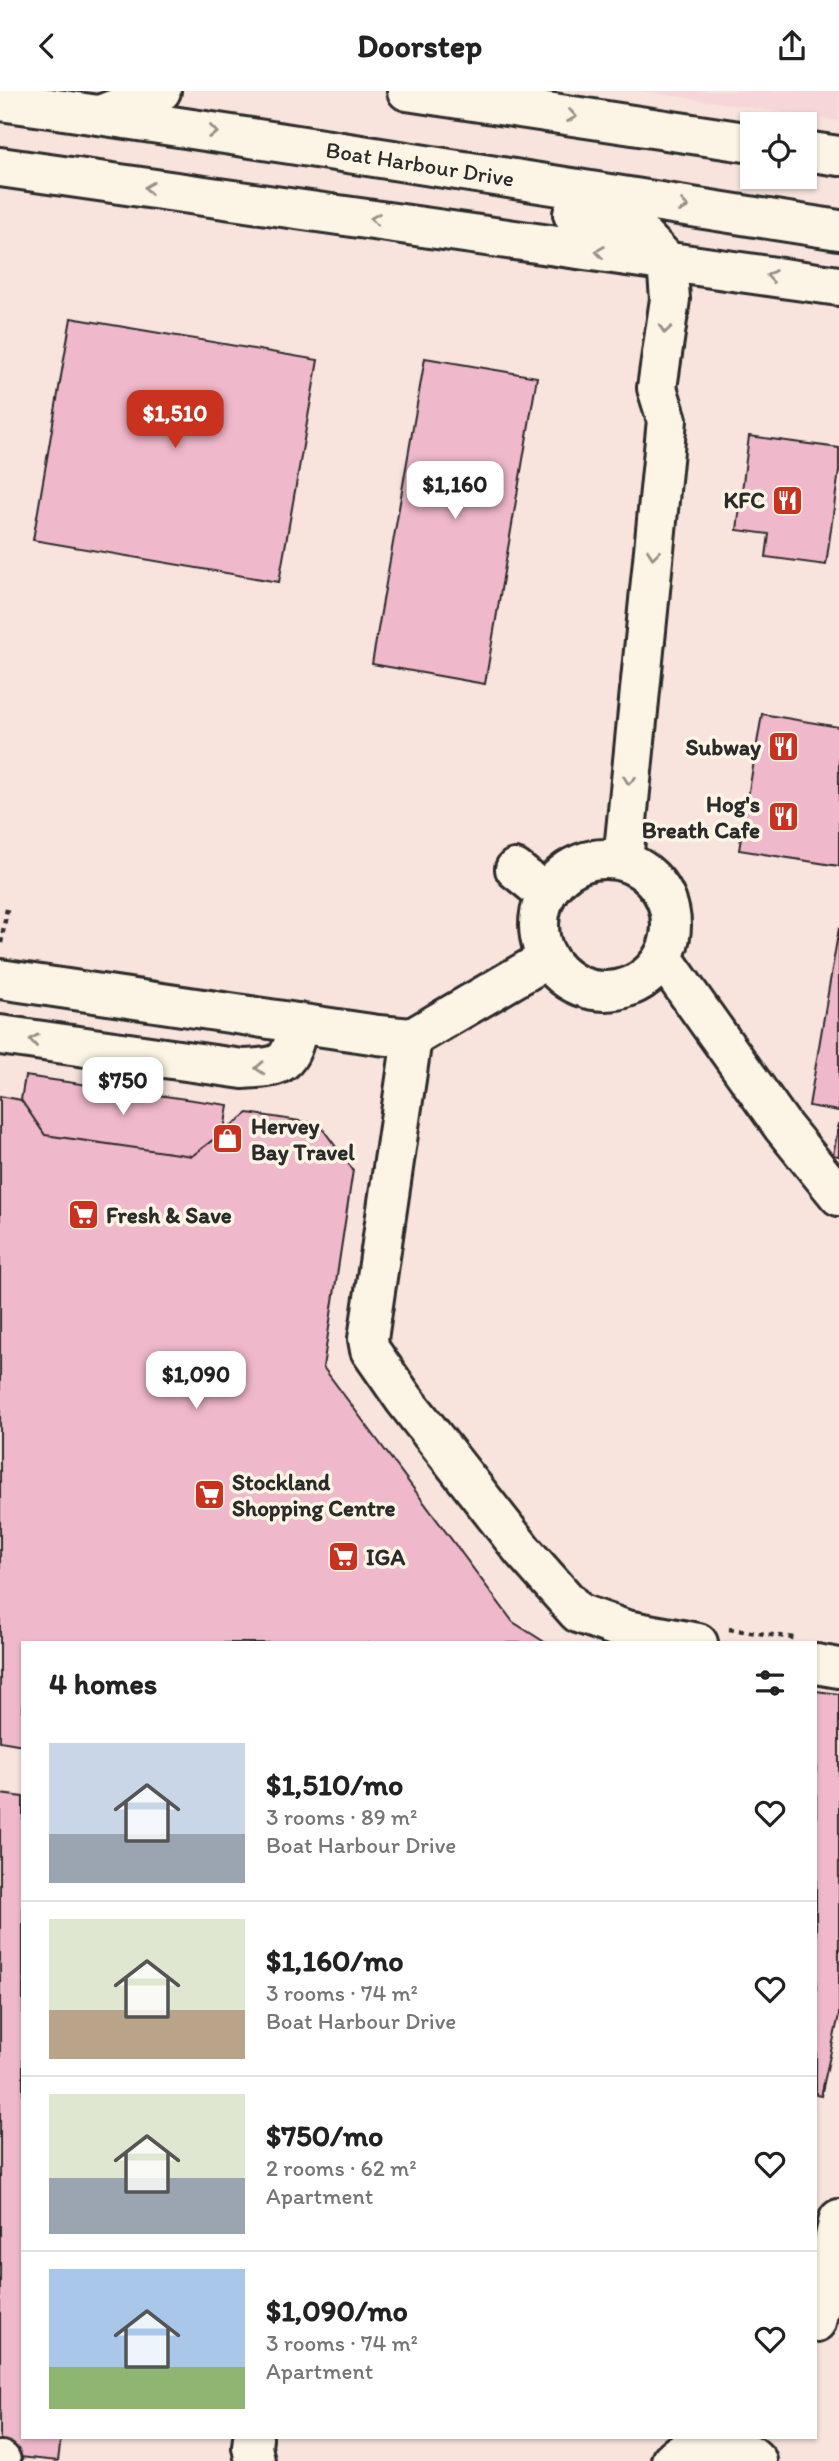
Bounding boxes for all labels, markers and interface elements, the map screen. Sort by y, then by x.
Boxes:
icon: back [28,27,66,65]
text: Doorstep [357,27,482,65]
icon: share [773,27,811,65]
one-way arrow [566,108,578,123]
map controls [740,112,817,189]
button: locate [740,112,817,189]
one-way arrow [207,124,219,139]
street label: Boat Harbour Drive [324,135,516,193]
one-way arrow [144,180,155,195]
one-way arrow [678,198,690,213]
one-way arrow [369,212,381,227]
one-way arrow [594,244,606,259]
one-way arrow [766,269,777,284]
one-way arrow [658,323,673,335]
pin: $1,510 [118,391,232,450]
text: $1,510 [143,399,207,427]
pin: $1,160 [398,461,512,521]
text: $1,160 [423,470,487,498]
restaurant icon: KFC [771,483,805,517]
place label: KFC [724,486,765,514]
one-way arrow [646,548,661,559]
restaurant icon: Subway [767,730,801,764]
place label: Subway [686,733,761,761]
one-way arrow [622,774,637,786]
place label: Hog's Breath Cafe [642,790,760,844]
restaurant icon: Hog's Breath Cafe [766,800,800,834]
one-way arrow [28,1033,40,1048]
pin: $750 [82,1058,164,1117]
one-way arrow [254,1060,265,1075]
text: $750 [98,1066,148,1094]
place label: Hervey Bay Travel [251,1112,355,1166]
shop icon: Hervey Bay Travel [211,1122,245,1156]
supermarket icon: Fresh & Save [66,1198,100,1232]
place label: Fresh & Save [106,1201,232,1229]
pin: $1,090 [139,1351,253,1411]
text: $1,090 [162,1360,230,1388]
place label: Stockland Shopping Centre [232,1468,396,1522]
supermarket icon: Stockland Shopping Centre [192,1478,226,1512]
supermarket icon: IGA [326,1540,360,1574]
place label: IGA [366,1543,405,1571]
icon: filters [751,1664,789,1702]
text: 4 homes [49,1665,157,1702]
text: $1,510/mo [266,1766,403,1803]
icon: home [105,1771,189,1855]
icon: heart [751,1794,789,1832]
text: 3 rooms · 89 m² [266,1803,417,1831]
text: Boat Harbour Drive [266,1831,456,1859]
text: $1,160/mo [266,1942,404,1979]
icon: home [105,1947,189,2031]
icon: heart [751,1970,789,2008]
text: 3 rooms · 74 m² [266,1979,418,2007]
text: Boat Harbour Drive [266,2007,456,2035]
text: $750/mo [266,2117,383,2154]
icon: home [105,2122,189,2206]
icon: heart [751,2145,789,2183]
text: 2 rooms · 62 m² [266,2154,417,2182]
text: Apartment [266,2182,373,2210]
text: $1,090/mo [266,2292,408,2329]
icon: home [105,2297,189,2381]
icon: heart [751,2320,789,2358]
text: 3 rooms · 74 m² [266,2329,418,2357]
text: Apartment [266,2357,373,2385]

